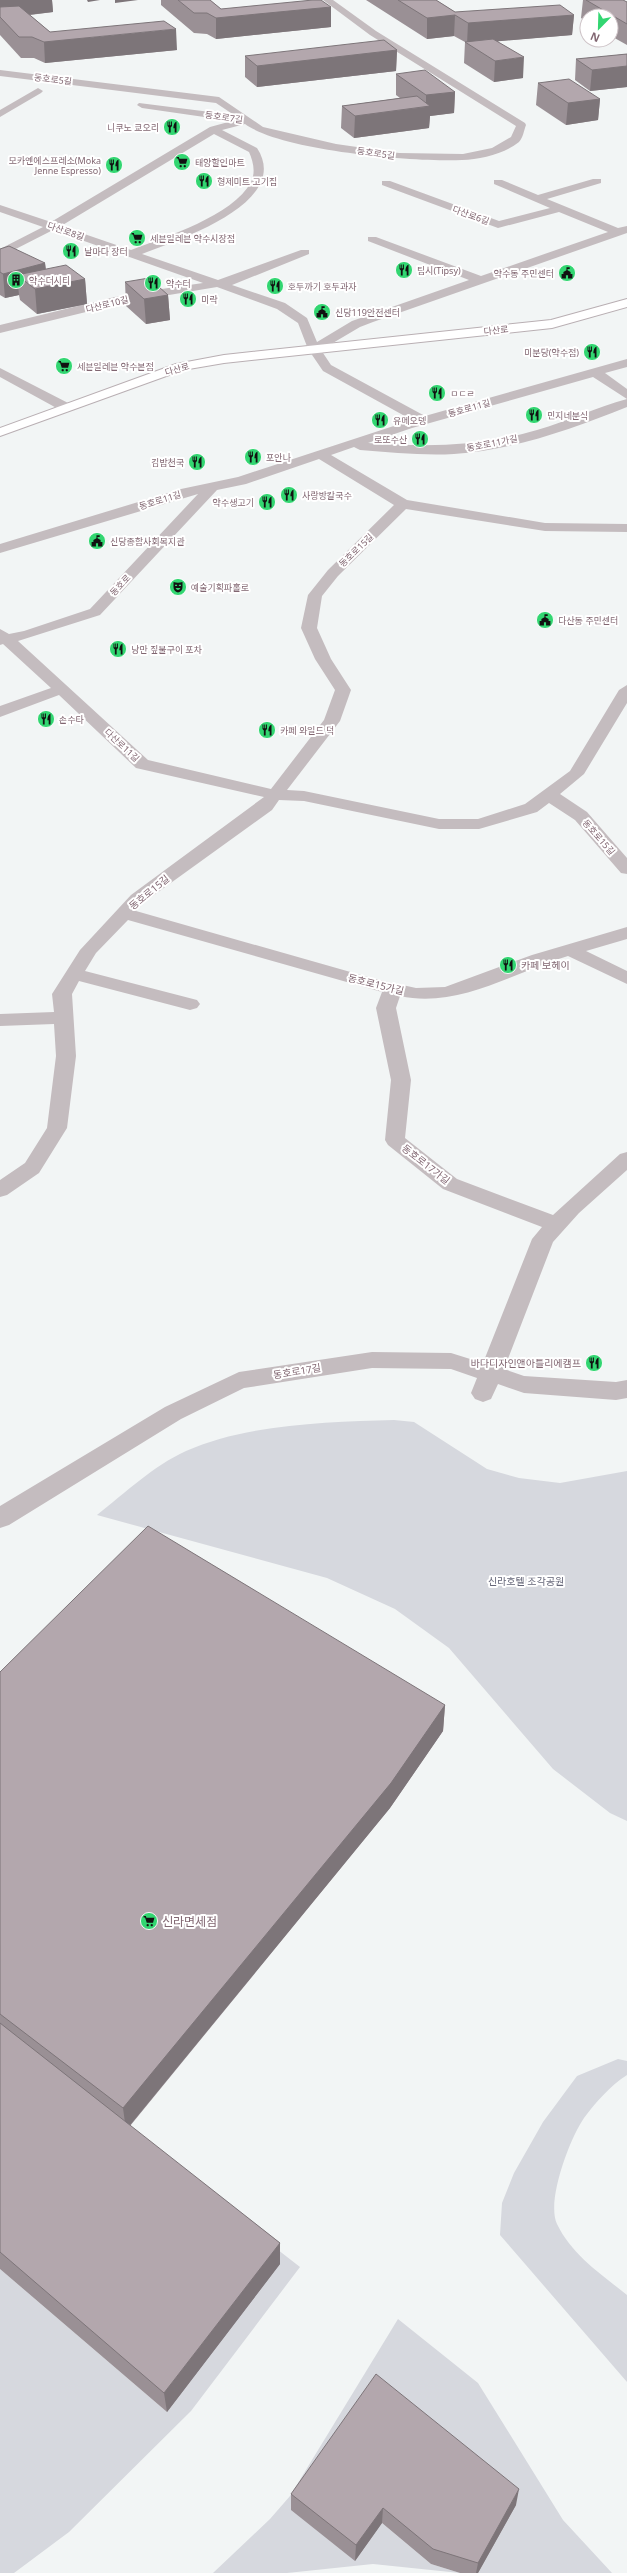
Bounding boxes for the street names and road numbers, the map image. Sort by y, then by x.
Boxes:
street label: 동호로5길 [33,70,73,88]
street label: 동호로7길 [204,108,244,126]
street label: 동호로5길 [356,144,396,162]
street label: 다산로6길 [451,202,491,228]
street label: 다산로8길 [46,219,86,243]
street label: 다산로10길 [84,292,130,316]
street label: 다산로 [483,322,509,338]
street label: 다산로 [163,359,191,379]
street label: 동호로11길 [446,396,492,420]
street label: 동호로11가길 [465,432,519,454]
street label: 동호로11길 [137,487,183,513]
street label: 동호로15길 [336,530,376,570]
street label: 동호로 [107,571,133,599]
street label: 다산로11길 [102,725,142,765]
street label: 동호로15길 [580,816,618,858]
street label: 동호로15길 [126,871,172,913]
street label: 동호로15가길 [346,970,406,998]
street label: 동호로17가길 [399,1141,453,1187]
street label: 동호로17길 [272,1360,322,1382]

